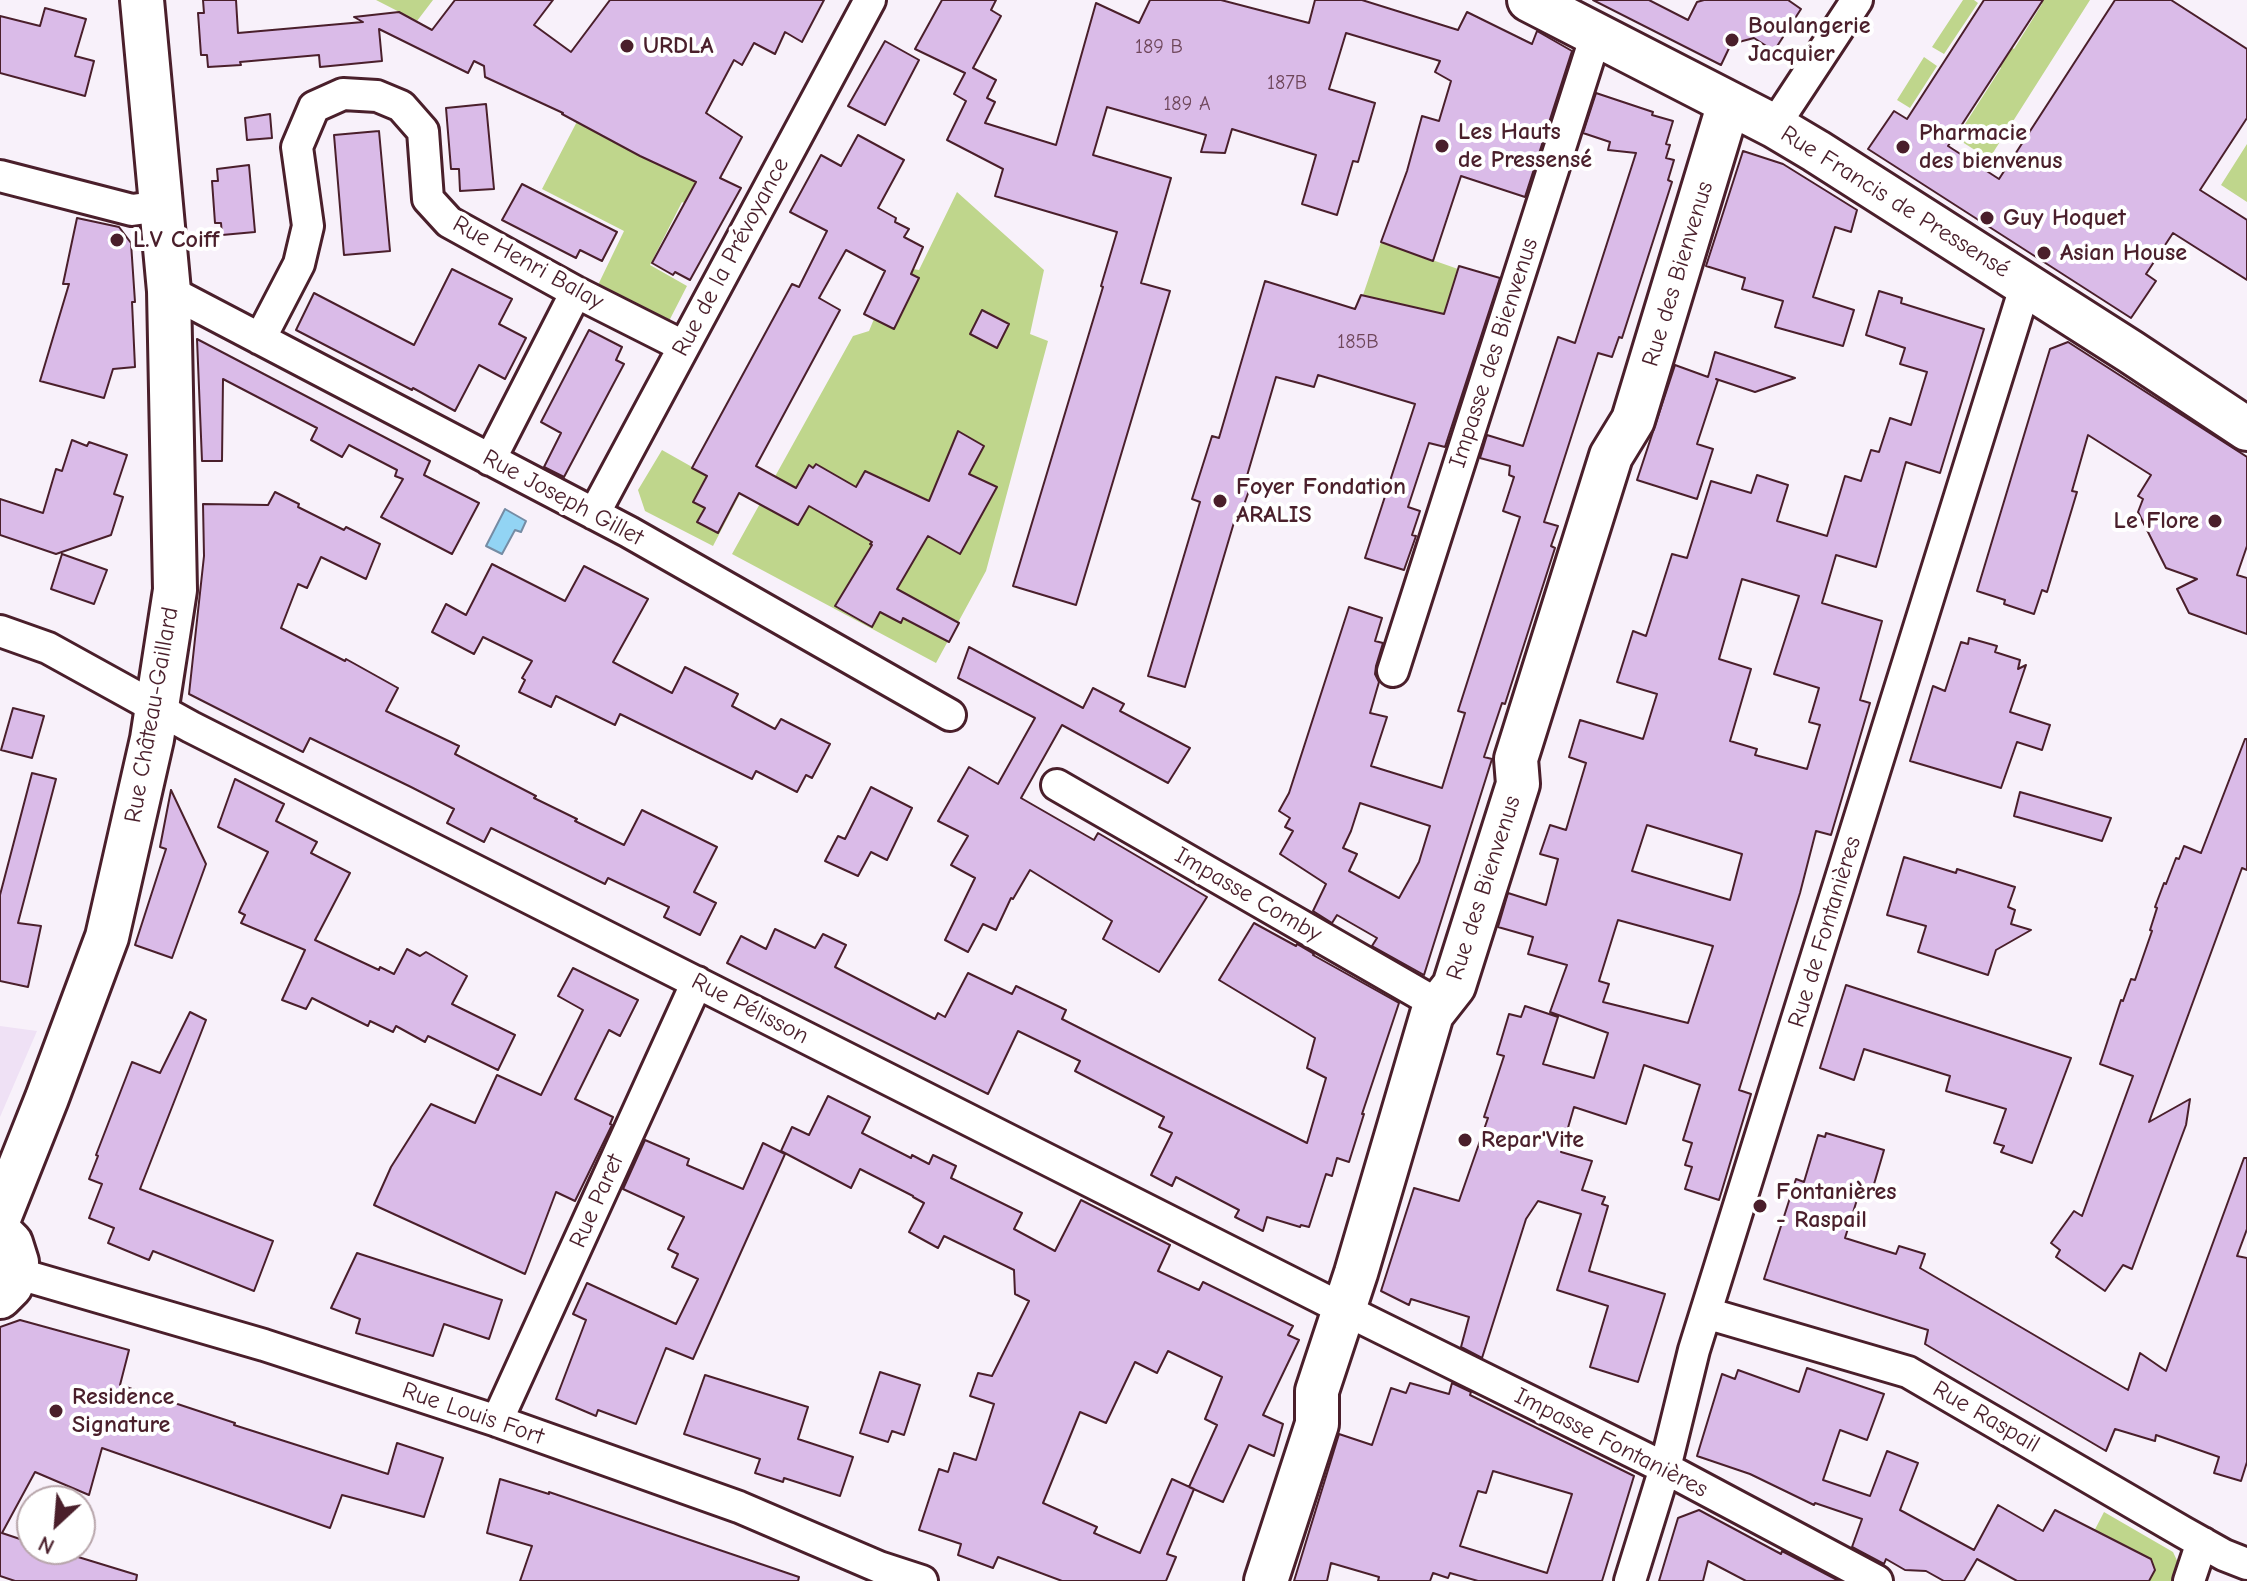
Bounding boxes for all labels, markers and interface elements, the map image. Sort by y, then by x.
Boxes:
place label: Boulangerie Jacquier [1748,12,1871,68]
marker: Boulangerie Jacquier [1723,31,1741,49]
place label: URDLA [643,32,714,60]
house number: 189 B [1135,35,1183,59]
marker: URDLA [618,37,636,55]
house number: 187B [1267,71,1307,95]
house number: 189 A [1163,92,1211,116]
place label: Les Hauts de Pressensé [1458,118,1592,174]
place label: Pharmacie des bienvenus [1919,119,2063,175]
street label: Rue Francis de Pressensé [1775,120,2015,284]
marker: Les Hauts de Pressensé [1433,137,1451,155]
marker: Pharmacie des bienvenus [1894,138,1912,156]
street label: Rue de la Prévoyance [666,153,796,361]
street label: Rue des Bienvenus [1636,178,1720,370]
place label: Guy Hoquet [2003,204,2126,232]
marker: Guy Hoquet [1978,209,1996,227]
street label: Rue Henri Balay [448,210,608,316]
place label: L.V Coiff [133,226,219,254]
marker: L.V Coiff [108,231,126,249]
street label: Impasse des Bienvenus [1443,235,1545,471]
place label: Asian House [2060,239,2187,267]
marker: Asian House [2035,244,2053,262]
house number: 185B [1337,330,1379,354]
street label: Rue Joseph Gillet [478,444,648,552]
place label: Foyer Fondation ARALIS [1236,473,1406,529]
marker: Foyer Fondation ARALIS [1211,492,1229,510]
place label: Le Flore [2114,507,2199,535]
marker: Le Flore [2206,512,2224,530]
street label: Rue Château-Gaillard [119,605,185,825]
street label: Rue des Bienvenus [1441,792,1527,984]
street label: Rue de Fontanières [1782,833,1868,1031]
street label: Impasse Comby [1169,841,1327,949]
street label: Rue Pélisson [687,967,813,1051]
place label: Repar'Vite [1481,1126,1584,1154]
marker: Repar'Vite [1456,1131,1474,1149]
street label: Rue Paret [564,1150,630,1252]
place label: Fontanières - Raspail [1776,1178,1896,1234]
marker: Fontanières - Raspail [1751,1197,1769,1215]
street label: Rue Raspail [1927,1375,2045,1459]
street label: Rue Louis Fort [398,1376,548,1452]
street label: Impasse Fontanières [1510,1382,1712,1504]
place label: Residence Signature [72,1383,174,1439]
marker: Residence Signature [47,1402,65,1420]
north arrow [16,1485,96,1565]
text: N [34,1530,59,1560]

